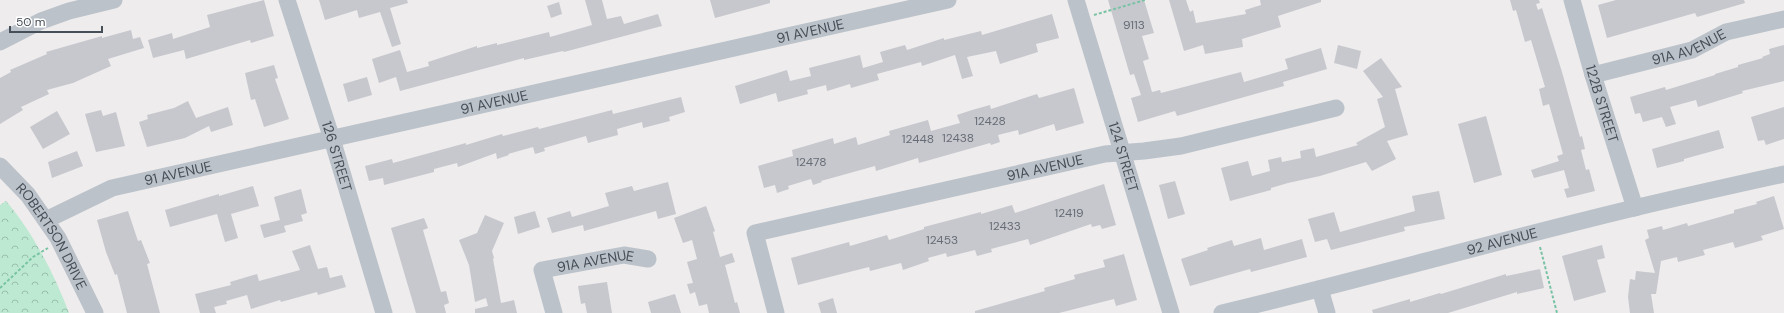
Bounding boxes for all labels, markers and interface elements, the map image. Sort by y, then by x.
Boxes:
scale bar [10,8,102,34]
text: 50 m [16,14,45,30]
street label: 91 AVENUE [775,15,846,47]
house number: 9113 [1123,17,1145,33]
street label: 91A AVENUE [1650,25,1729,69]
street label: 122B STREET [1582,63,1623,145]
street label: 91 AVENUE [459,86,530,118]
house number: 12428 [974,113,1006,129]
street label: 126 STREET [318,119,356,194]
street label: 124 STREET [1105,120,1143,194]
house number: 12438 [942,130,974,146]
house number: 12448 [902,131,934,147]
street label: 91A AVENUE [1005,150,1085,185]
house number: 12478 [795,154,827,170]
street label: 91 AVENUE [143,157,214,189]
street label: ROBERTSON DRIVE [12,179,91,293]
house number: 12419 [1054,205,1084,221]
house number: 12433 [989,218,1021,234]
street label: 92 AVENUE [1465,223,1539,259]
house number: 12453 [926,232,958,248]
street label: 91A AVENUE [555,246,635,276]

